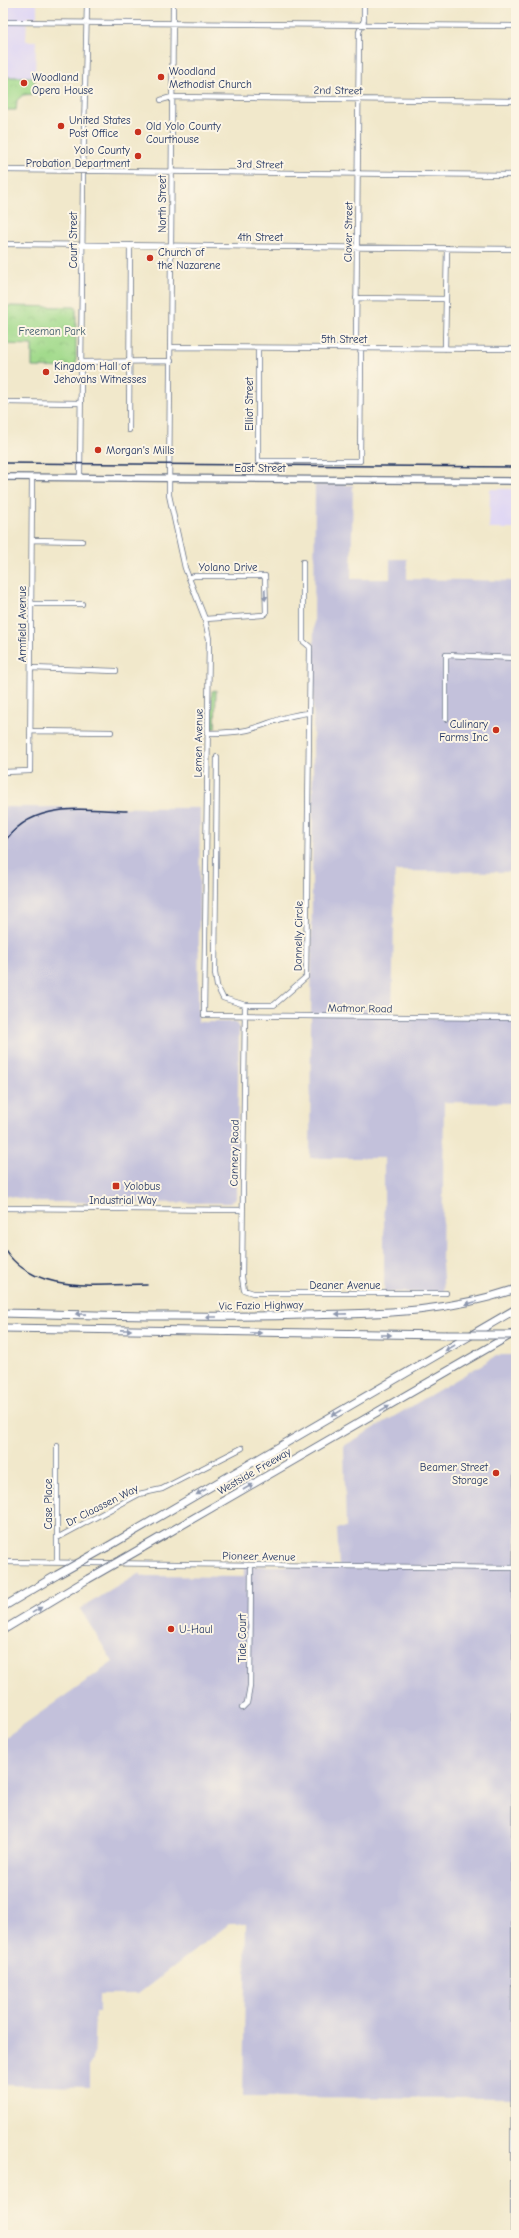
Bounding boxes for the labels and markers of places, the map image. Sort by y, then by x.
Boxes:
place label: Woodland Methodist Church [169,65,252,91]
place label: Woodland Opera House [32,71,94,97]
marker: Woodland Methodist Church [156,72,166,82]
marker: Woodland Opera House [19,78,29,88]
place label: United States Post Office [69,114,131,140]
place label: Old Yolo County Courthouse [146,120,221,146]
marker: United States Post Office [56,121,66,131]
marker: Old Yolo County Courthouse [133,127,143,137]
place label: Yolo County Probation Department [26,144,131,170]
marker: Yolo County Probation Department [133,151,143,161]
place label: Church of the Nazarene [157,246,221,272]
marker: Church of the Nazarene [145,253,155,263]
place label: Kingdom Hall of Jehovahs Witnesses [54,360,147,386]
marker: Kingdom Hall of Jehovahs Witnesses [41,367,51,377]
place label: Morgan's Mills [106,444,175,457]
marker: Morgan's Mills [93,445,103,455]
place label: Culinary Farms Inc [439,718,489,744]
marker: Culinary Farms Inc [491,725,501,735]
place label: Yolobus [124,1180,160,1193]
marker: Yolobus [111,1181,121,1191]
place label: Beamer Street Storage [420,1461,489,1487]
marker: Beamer Street Storage [491,1468,501,1478]
place label: U-Haul [179,1623,213,1636]
marker: U-Haul [166,1624,176,1634]

